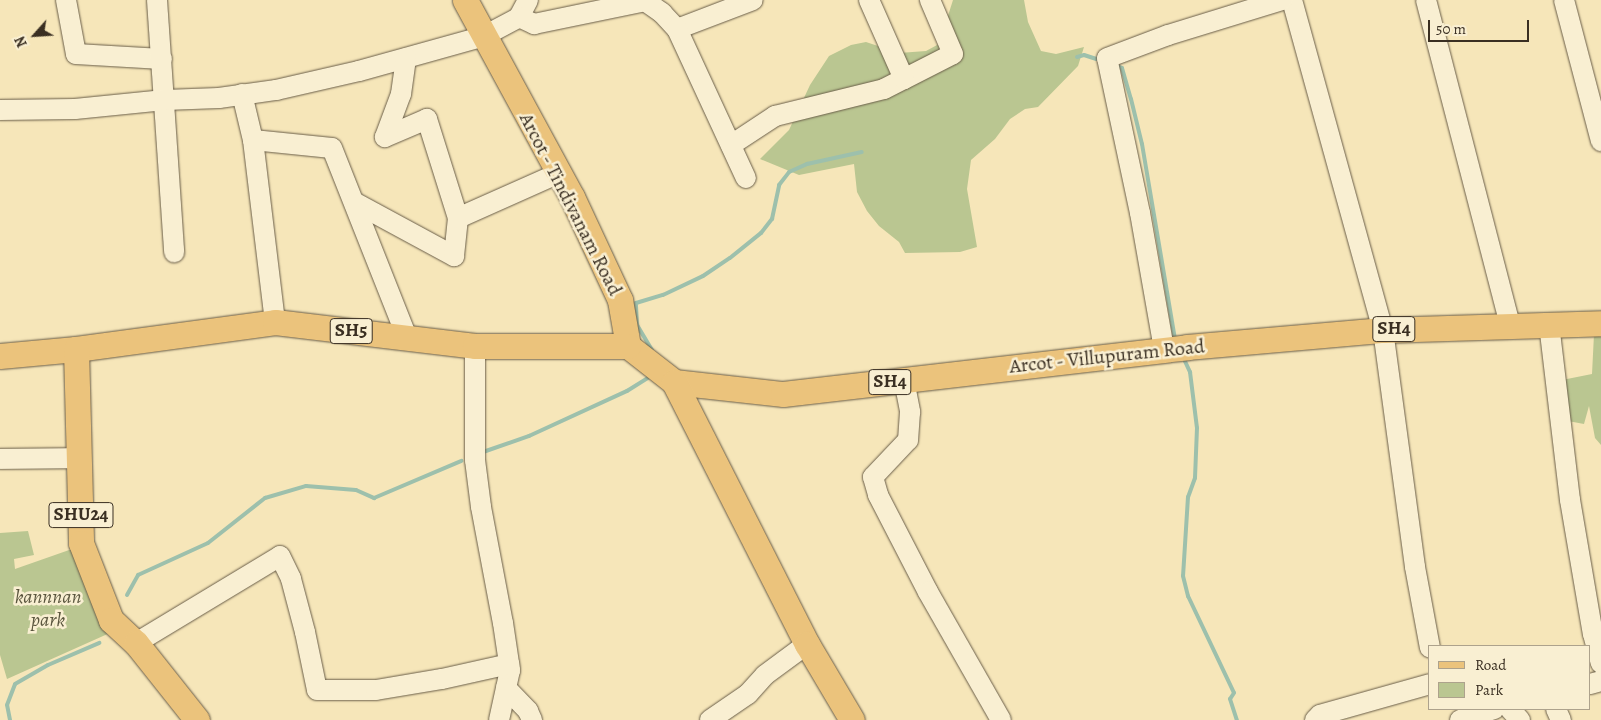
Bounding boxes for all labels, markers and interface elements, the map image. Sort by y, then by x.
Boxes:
north arrow [10,10,60,60]
scale bar [1431,10,1532,42]
text: 50 m [1436,19,1466,39]
text: N [10,33,32,51]
street label: Arcot - Tindivanam Road [514,108,628,300]
road number: SH4 [1372,312,1416,346]
road number: SH5 [328,314,374,348]
street label: Arcot - Villupuram Road [1008,334,1206,378]
road number: SH4 [868,366,912,398]
road number: SHU24 [47,498,115,532]
park label: kannnan park [15,585,81,632]
legend [1428,645,1591,710]
text: Road [1475,655,1506,675]
text: Park [1475,680,1503,700]

